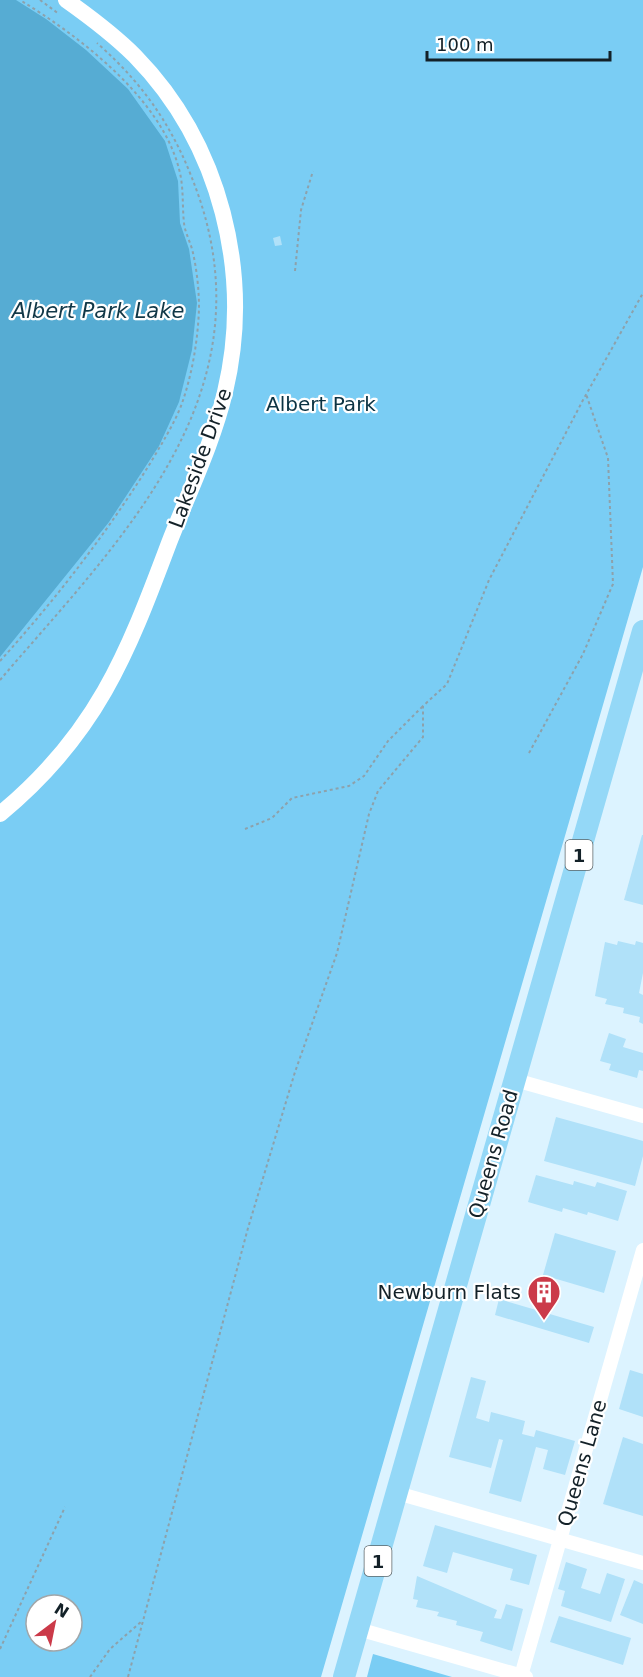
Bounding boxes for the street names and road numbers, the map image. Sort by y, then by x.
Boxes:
street label: Lakeside Drive [164,385,236,531]
road number: 1 [566,840,592,870]
street label: Queens Road [463,1087,523,1221]
street label: Queens Lane [552,1397,612,1529]
road number: 1 [364,1546,392,1576]

